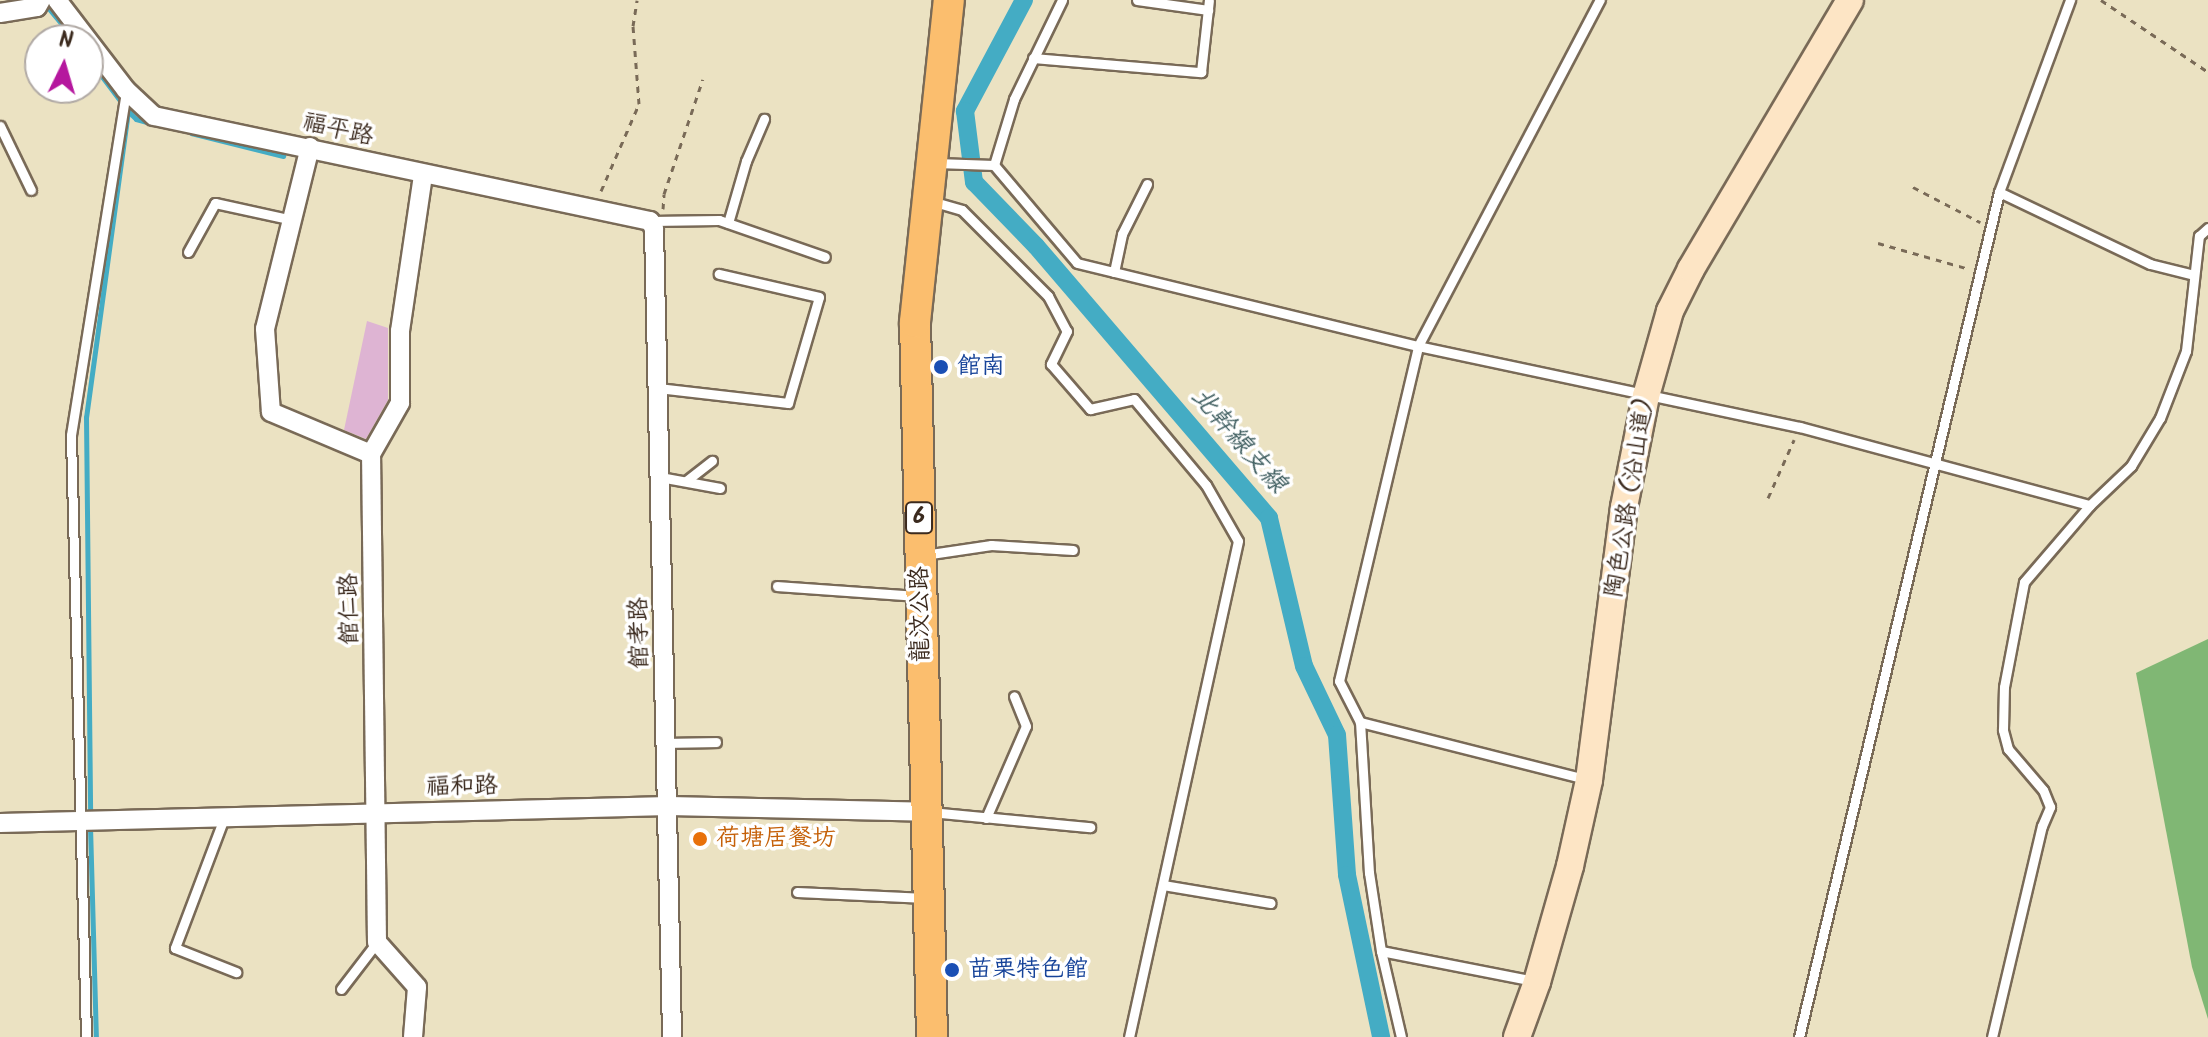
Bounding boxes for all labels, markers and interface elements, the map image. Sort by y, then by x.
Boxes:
north arrow [24,24,104,104]
text: N [58,24,74,60]
street label: 福平路 [300,108,376,152]
place label: 館南 [957,353,1005,381]
marker: 館南 [932,358,950,376]
water label: 北幹線支線 [1184,382,1292,500]
street label: 陶色公路 (沿山道) [1600,396,1660,600]
road number: 6 [905,500,933,536]
street label: 龍汶公路 [906,566,936,662]
street label: 館仁路 [335,573,365,645]
street label: 館孝路 [625,597,655,669]
street label: 福和路 [426,772,498,802]
place label: 荷塘居餐坊 [716,825,836,853]
marker: 荷塘居餐坊 [691,830,709,848]
place label: 苗栗特色館 [968,956,1088,984]
marker: 苗栗特色館 [943,961,961,979]

